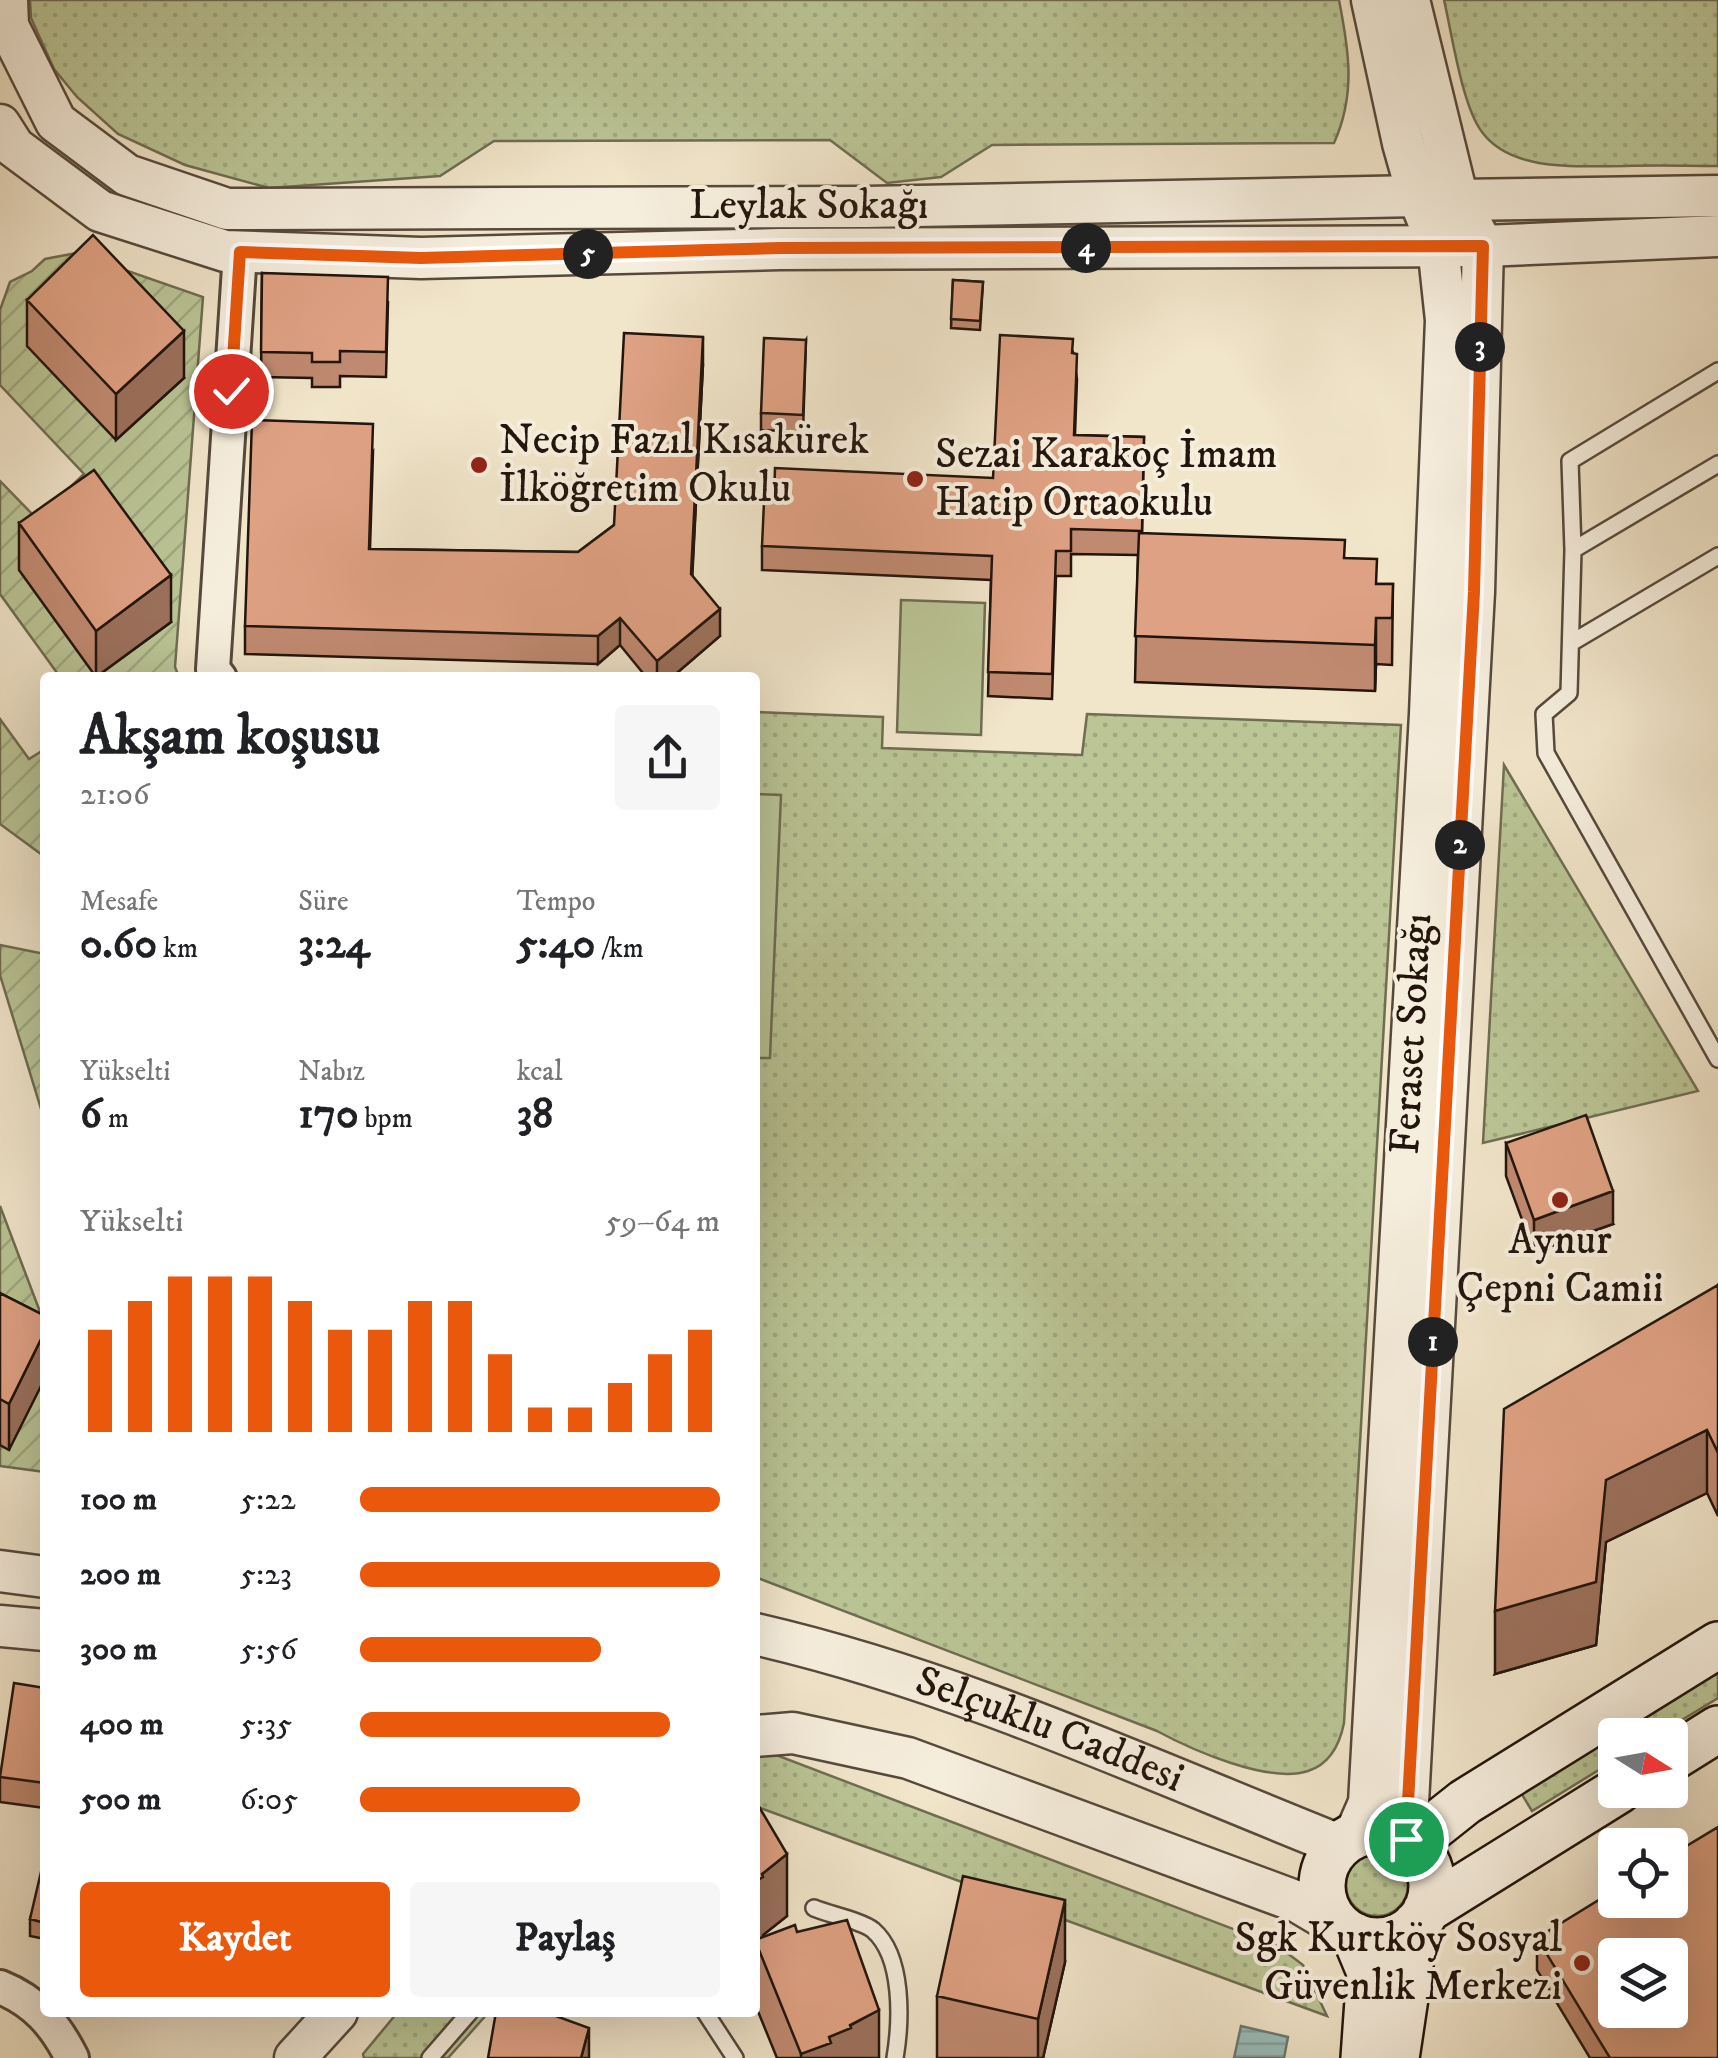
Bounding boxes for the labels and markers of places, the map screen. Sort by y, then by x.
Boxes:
pin: 4 [1061,223,1111,273]
pin: 5 [563,229,613,279]
pin: 3 [1455,322,1505,372]
pin [189,349,274,434]
place label: Necip Fazıl Kısakürek İlköğretim Okulu [499,415,869,515]
place label: Sezai Karakoç İmam Hatip Ortaokulu [935,428,1277,529]
marker: Necip Fazıl Kısakürek İlköğretim Okulu [468,454,490,476]
marker: Sezai Karakoç İmam Hatip Ortaokulu [904,468,926,490]
pin: 2 [1435,820,1485,870]
marker: Aynur Çepni Camii [1549,1189,1571,1211]
place label: Aynur Çepni Camii [1456,1215,1664,1315]
pin: 1 [1408,1317,1458,1367]
pin [1364,1797,1449,1882]
place label: Sgk Kurtköy Sosyal Güvenlik Merkezi [1235,1913,1562,2013]
marker: Sgk Kurtköy Sosyal Güvenlik Merkezi [1571,1952,1593,1974]

